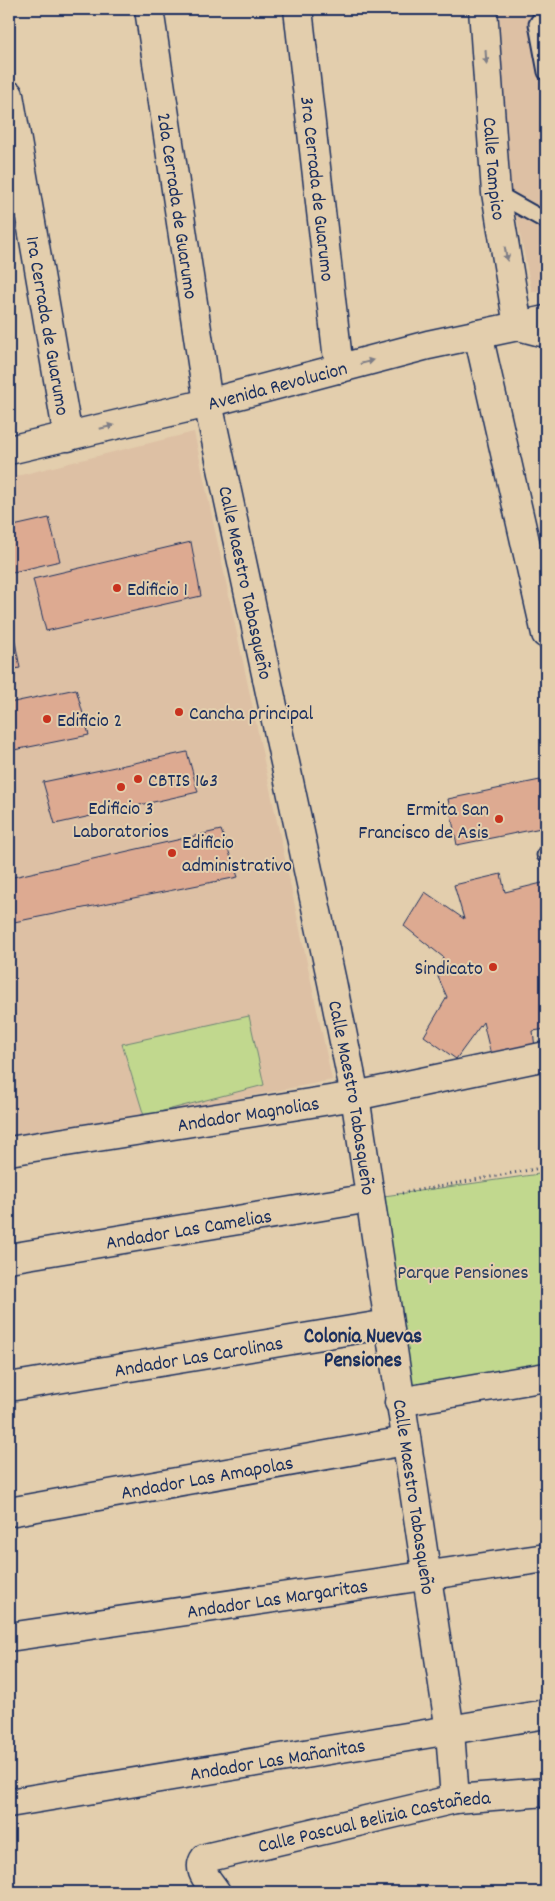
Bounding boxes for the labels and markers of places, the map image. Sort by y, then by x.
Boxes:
place label: Edificio 1 [127,577,188,605]
marker: Edificio 1 [111,582,123,594]
place label: Cancha principal [189,701,313,729]
marker: Cancha principal [173,706,185,718]
place label: Edificio 2 [57,708,122,736]
marker: Edificio 2 [41,713,53,725]
place label: CBTIS 163 [148,768,218,796]
marker: CBTIS 163 [132,773,144,785]
marker: Edificio 3 Laboratorios [115,781,127,793]
place label: Edificio 3 Laboratorios [73,796,169,847]
place label: Ermita San Francisco de Asis [358,797,489,848]
marker: Ermita San Francisco de Asis [493,813,505,825]
place label: Edificio administrativo [182,830,292,881]
marker: Edificio administrativo [166,847,178,859]
place label: Sindicato [415,956,483,984]
marker: Sindicato [487,961,499,973]

